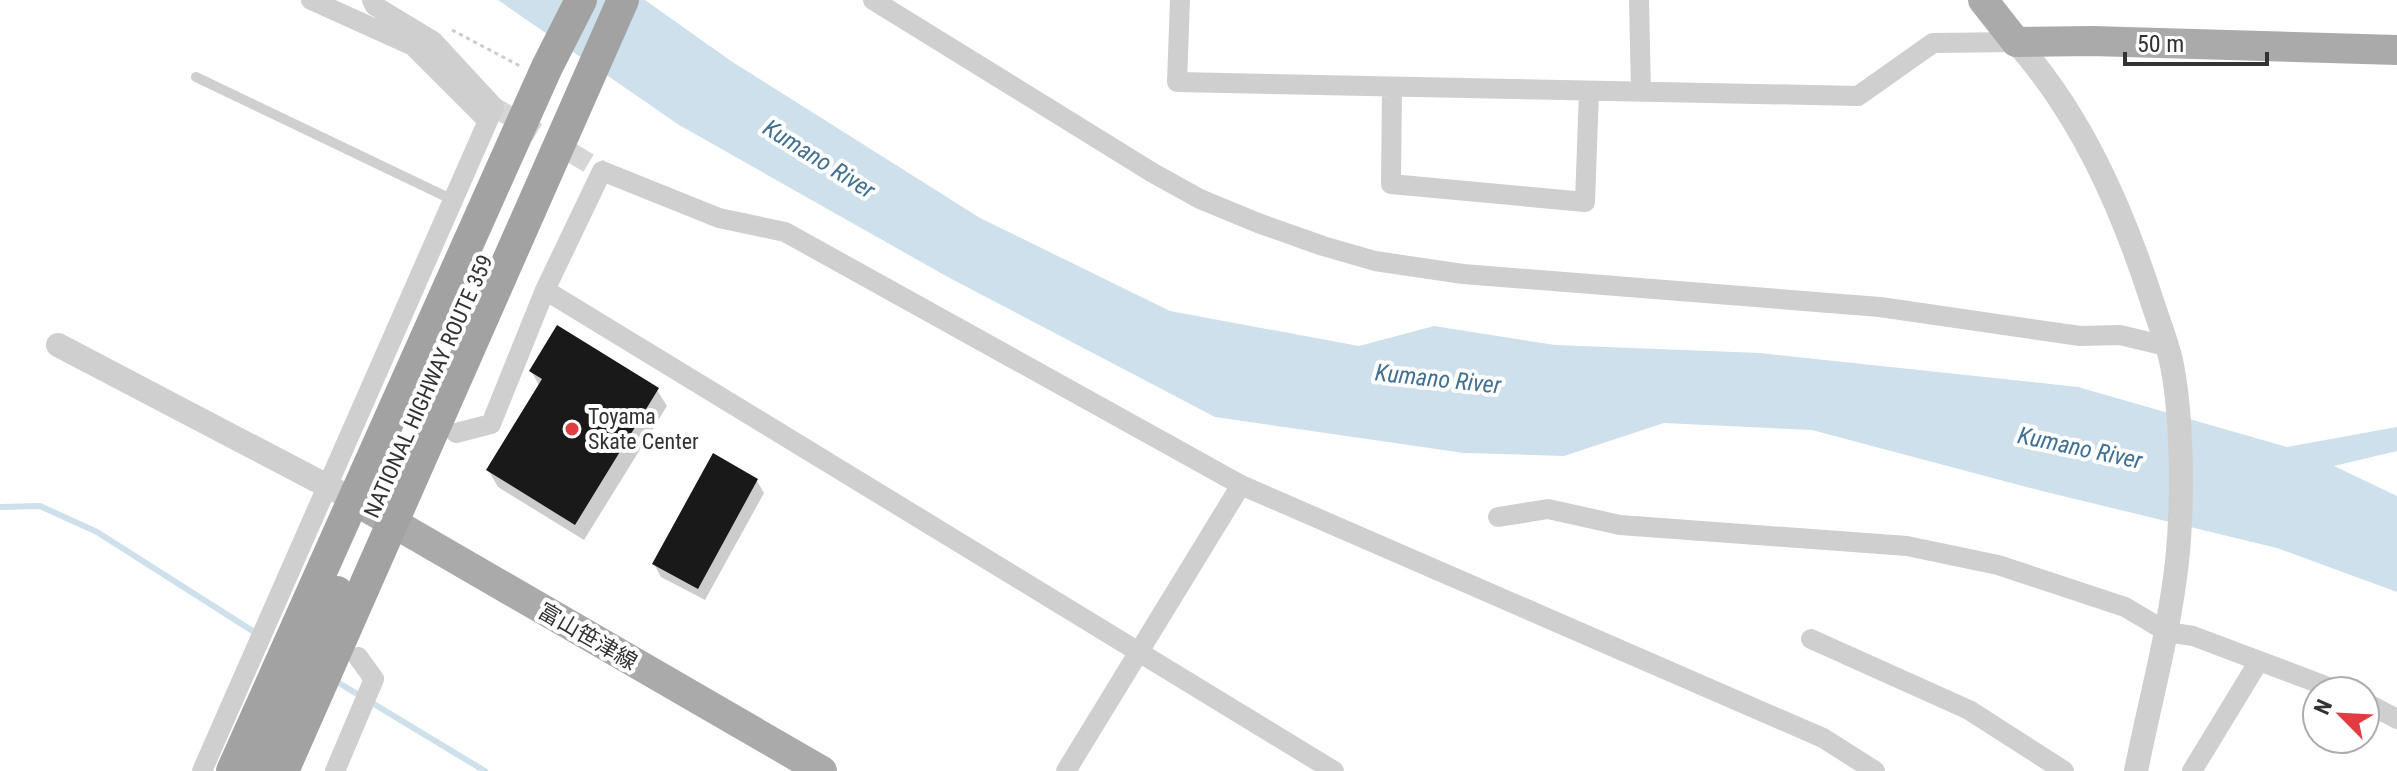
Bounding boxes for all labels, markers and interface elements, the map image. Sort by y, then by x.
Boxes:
scale bar [2125,16,2267,66]
text: 50 m [2137,30,2184,58]
water label: Kumano River [758,114,881,205]
street label: NATIONAL HIGHWAY ROUTE 359 [359,251,498,521]
water label: Kumano River [1374,358,1503,400]
place label: Toyama Skate Center [588,404,699,454]
marker: Toyama Skate Center [563,420,581,438]
water label: Kumano River [2015,421,2146,475]
street label: 富山笹津線 [534,598,642,675]
north arrow [2301,675,2381,755]
text: N [2309,696,2337,718]

